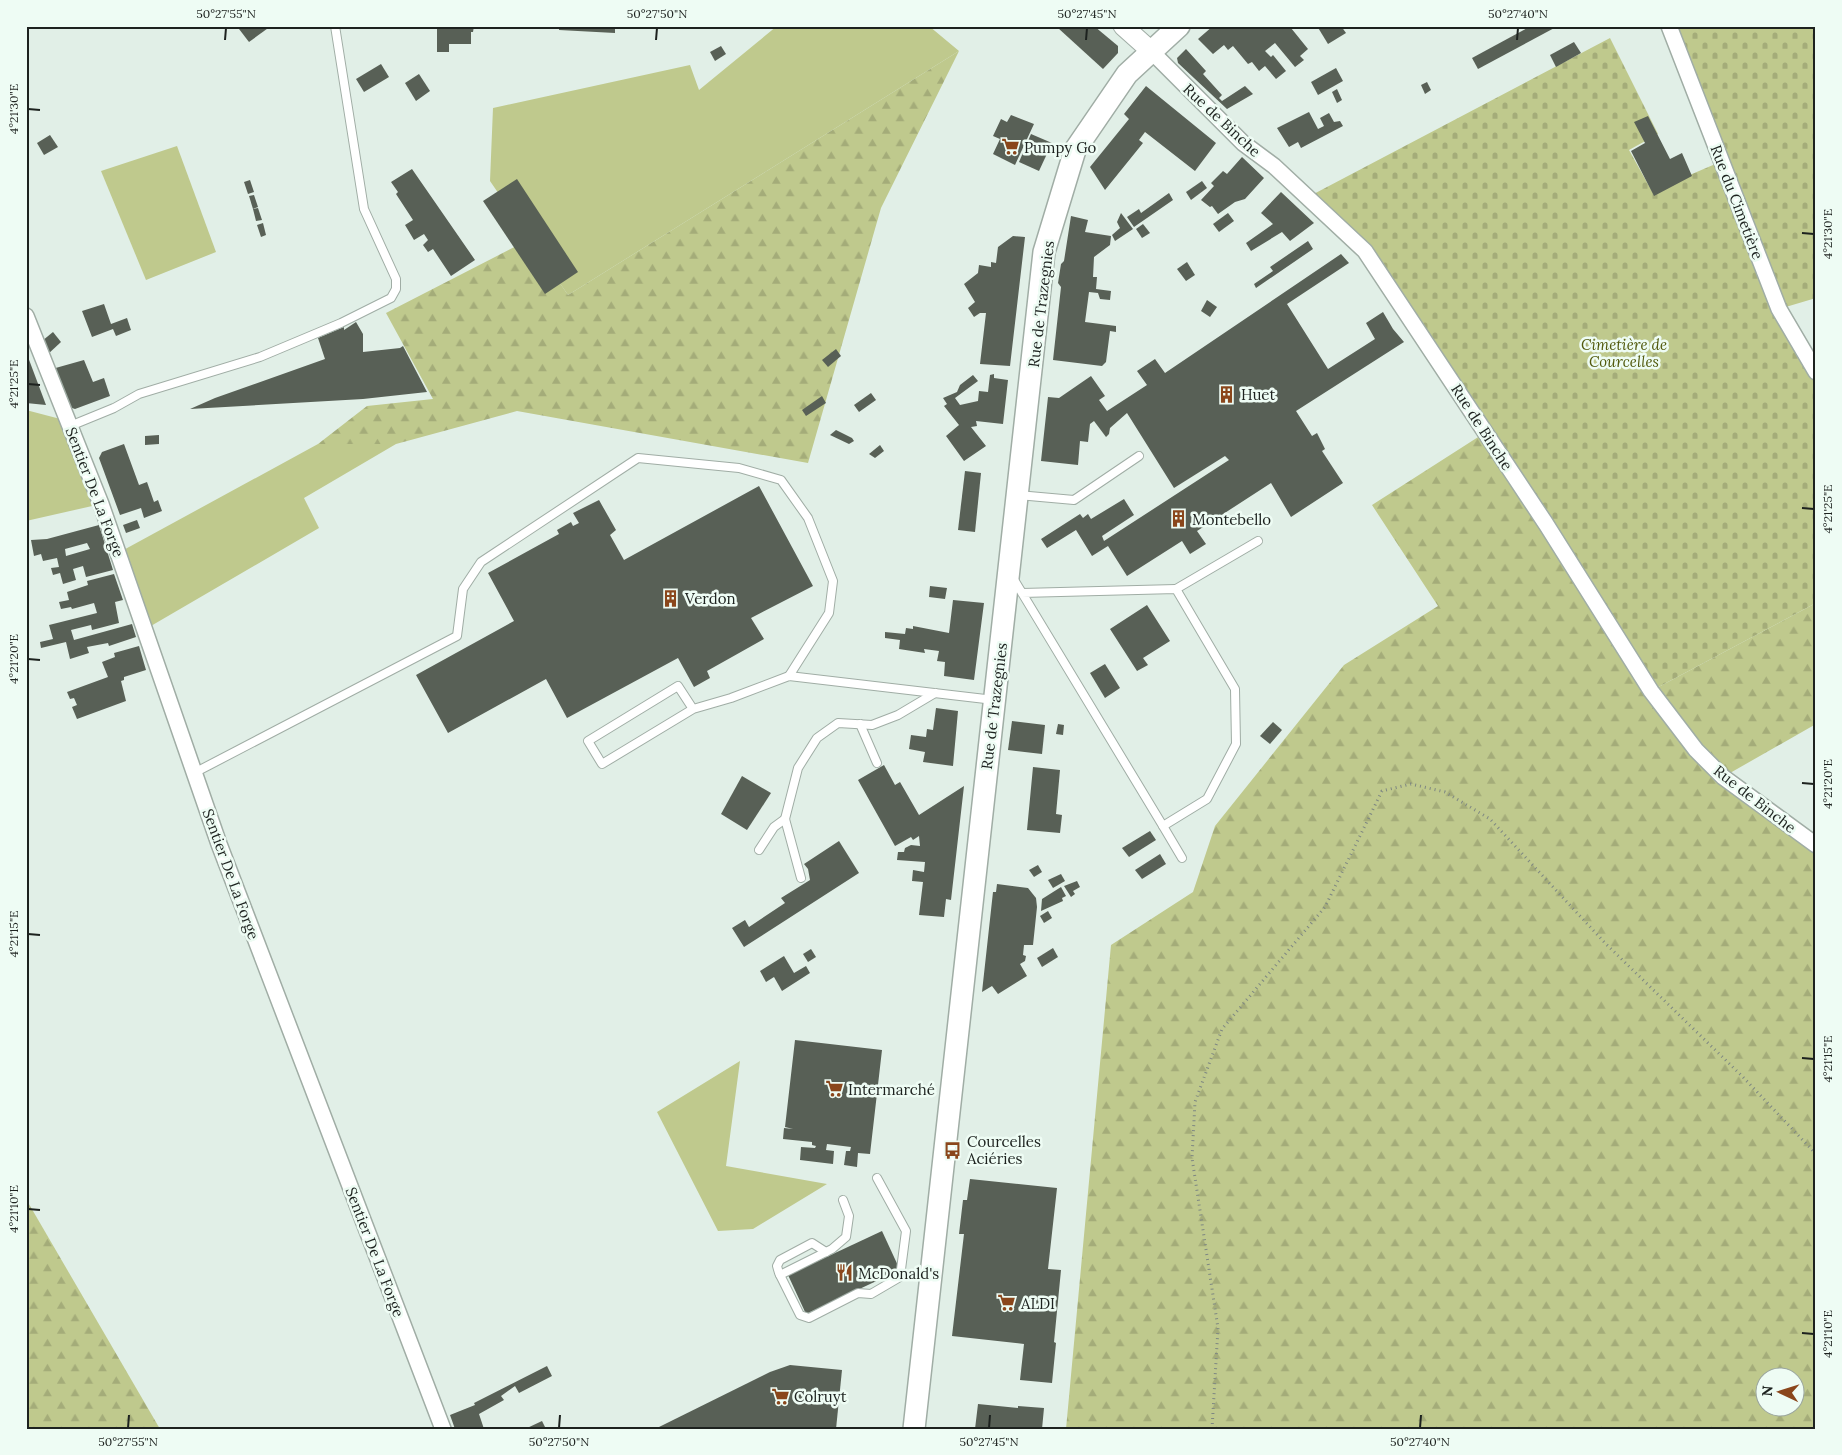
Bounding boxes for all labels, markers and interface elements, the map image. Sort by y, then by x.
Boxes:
text: 50°27'55"N [196,6,256,21]
text: 50°27'50"N [627,6,687,21]
text: 50°27'45"N [1057,6,1117,21]
text: 50°27'40"N [1488,6,1548,21]
street label: Rue de Binche [1179,79,1265,161]
text: 4°21'30"E [6,84,21,134]
supermarket icon: Pumpy Go [1000,137,1020,157]
place label: Pumpy Go [1024,138,1097,157]
street label: Rue du Cimetière [1706,142,1768,262]
text: 4°21'30"E [1820,209,1835,259]
street label: Rue de Trazegnies [1024,240,1058,368]
park label: Cimetière de Courcelles [1581,335,1667,371]
text: 4°21'25"E [6,359,21,409]
street label: Rue de Binche [1447,380,1517,474]
building icon: Huet [1217,384,1237,404]
place label: Huet [1241,385,1275,404]
street label: Sentier De La Forge [61,424,129,560]
text: 4°21'25"E [1820,484,1835,534]
building icon: Montebello [1168,509,1188,529]
place label: Montebello [1192,510,1271,529]
building icon: Verdon [661,588,681,608]
place label: Verdon [684,589,736,608]
text: 4°21'20"E [6,634,21,684]
street label: Rue de Trazegnies [977,642,1011,770]
text: 4°21'20"E [1820,759,1835,809]
street label: Rue de Binche [1710,761,1800,837]
street label: Sentier De La Forge [199,806,263,942]
text: 4°21'15"E [6,910,21,958]
text: 4°21'15"E [1820,1035,1835,1083]
supermarket icon: Intermarché [824,1079,844,1099]
place label: Intermarché [848,1080,935,1099]
place label: Courcelles Aciéries [966,1132,1041,1168]
bus stop icon: Courcelles Aciéries [943,1140,963,1160]
street label: Sentier De La Forge [341,1184,409,1320]
text: 4°21'10"E [6,1185,21,1233]
restaurant icon: McDonald's [834,1263,854,1283]
place label: McDonald's [858,1264,939,1283]
supermarket icon: ALDI [997,1293,1017,1313]
place label: ALDI [1020,1294,1055,1313]
text: 4°21'10"E [1820,1310,1835,1358]
north arrow [1754,1368,1804,1418]
text: N [1758,1385,1776,1397]
supermarket icon: Colruyt [770,1386,790,1406]
place label: Colruyt [794,1387,847,1406]
text: 50°27'55"N [98,1434,158,1449]
text: 50°27'50"N [529,1434,589,1449]
text: 50°27'45"N [959,1434,1019,1449]
text: 50°27'40"N [1390,1434,1450,1449]

